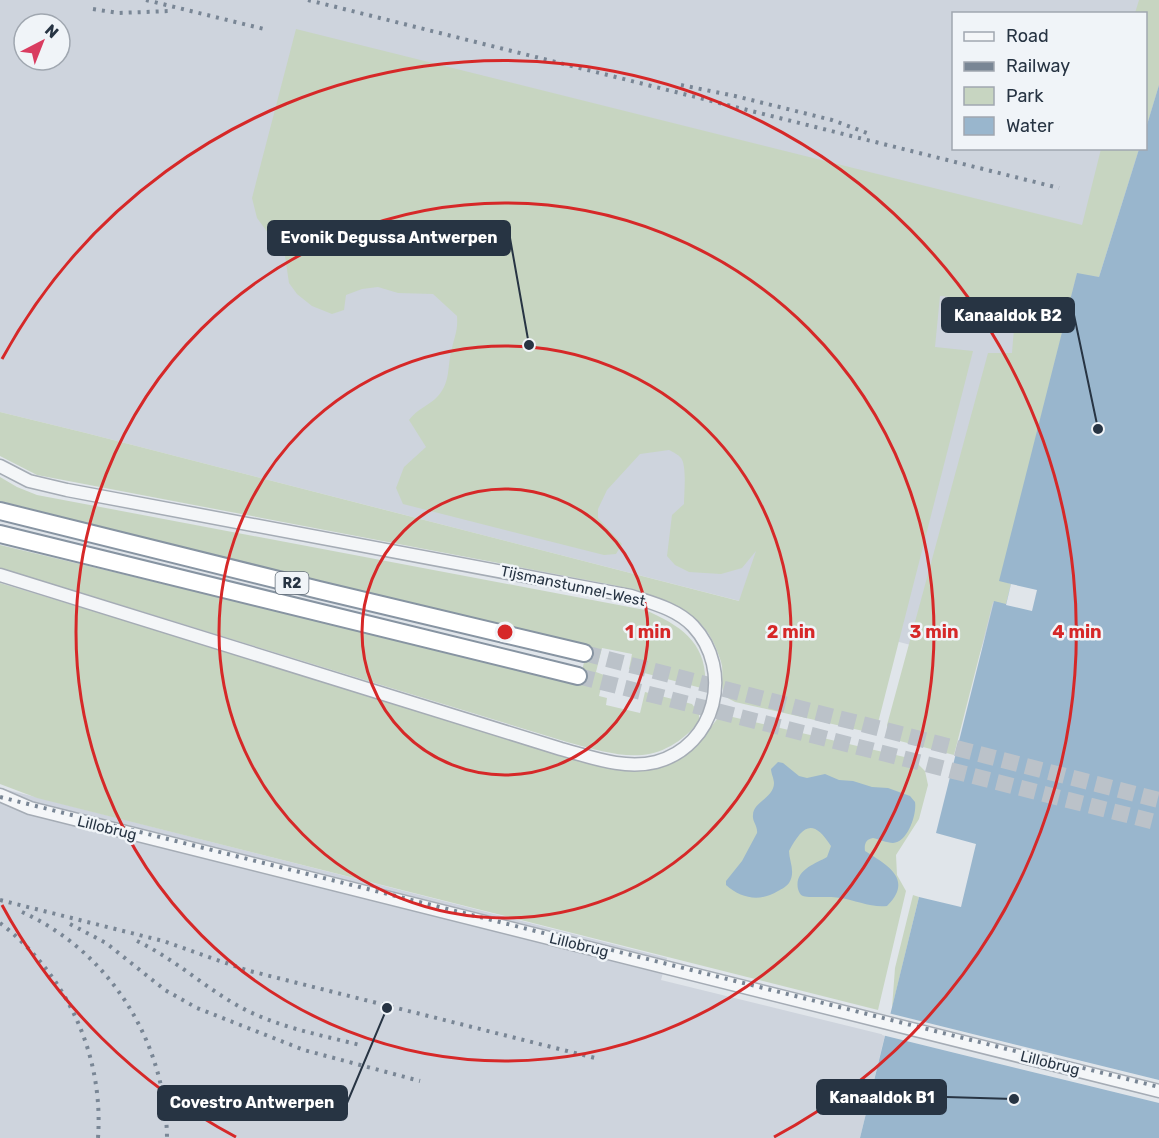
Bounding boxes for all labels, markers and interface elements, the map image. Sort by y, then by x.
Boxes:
north arrow [12,12,72,72]
legend [952,12,1147,150]
text: N [41,20,62,42]
text: Road [1006,25,1049,47]
text: Railway [1006,55,1070,77]
text: Park [1006,85,1044,107]
text: Water [1006,115,1054,137]
callout: Evonik Degussa Antwerpen [268,221,510,255]
text: Evonik Degussa Antwerpen [280,228,498,247]
callout: Kanaaldok B2 [942,298,1074,332]
text: Kanaaldok B2 [954,306,1062,325]
street label: Tijsmanstunnel-West [499,562,647,610]
road number: R2 [276,572,308,594]
text: 1 min [625,621,671,643]
text: 2 min [767,621,815,643]
text: 3 min [910,621,958,643]
text: 4 min [1052,621,1102,643]
centre of rings [495,622,515,642]
street label: Lillobrug [75,812,139,844]
street label: Lillobrug [547,929,611,961]
street label: Lillobrug [1018,1047,1082,1079]
callout: Kanaaldok B1 [817,1080,946,1114]
callout: Covestro Antwerpen [158,1086,347,1120]
text: Kanaaldok B1 [829,1088,935,1107]
text: Covestro Antwerpen [170,1093,334,1112]

